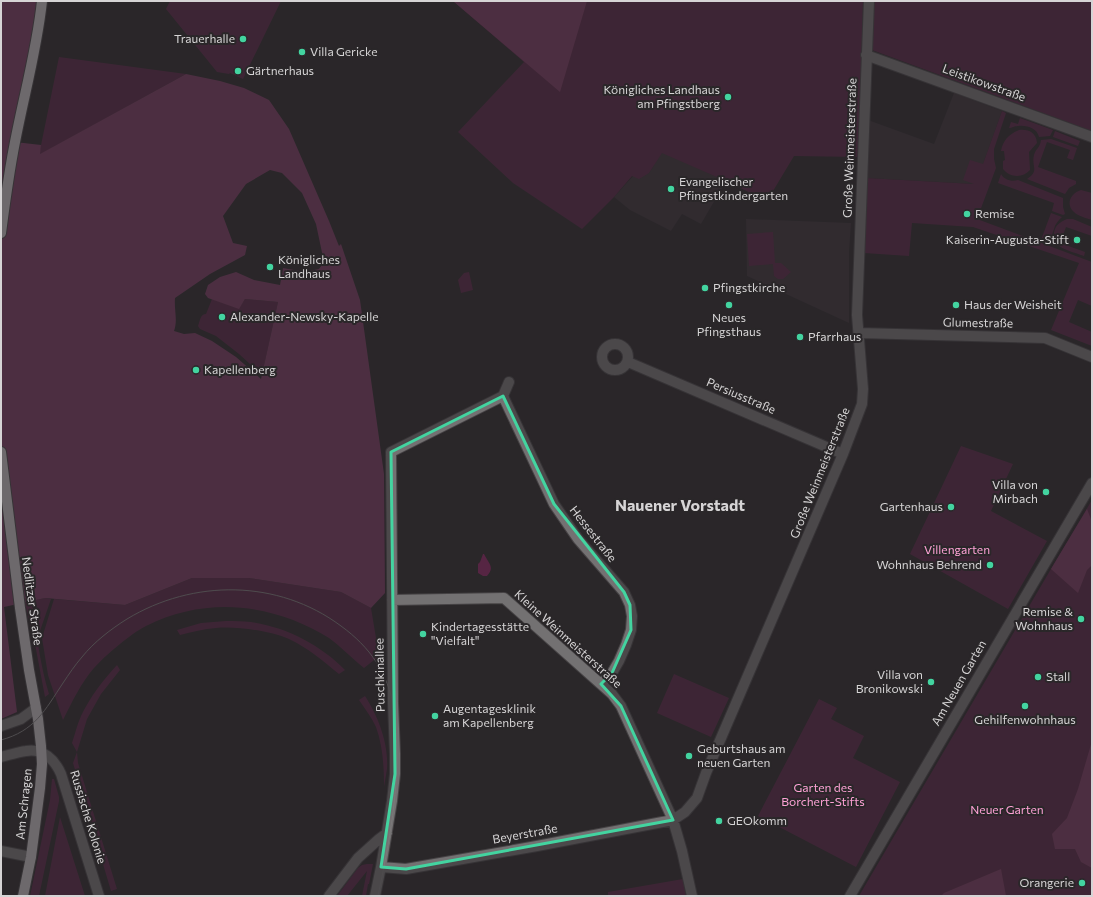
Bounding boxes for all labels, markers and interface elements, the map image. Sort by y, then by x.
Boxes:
place label: Trauerhalle [174,31,235,45]
marker: Trauerhalle [238,34,248,44]
place label: Villa Gericke [310,44,378,58]
marker: Villa Gericke [297,47,307,57]
street label: Leistikowstraße [941,61,1028,104]
place label: Gärtnerhaus [246,63,314,77]
marker: Gärtnerhaus [233,66,243,76]
street label: Große Weinmeisterstraße [840,78,858,218]
place label: Königliches Landhaus am Pfingstberg [603,82,720,110]
marker: Königliches Landhaus am Pfingstberg [723,92,733,102]
place label: Evangelischer Pfingstkindergarten [679,174,788,202]
marker: Evangelischer Pfingstkindergarten [666,184,676,194]
place label: Remise [975,206,1014,220]
marker: Remise [962,209,972,219]
place label: Kaiserin-Augusta-Stift [946,232,1069,246]
marker: Kaiserin-Augusta-Stift [1072,235,1082,245]
place label: Königliches Landhaus [278,252,340,280]
marker: Königliches Landhaus [265,262,275,272]
place label: Pfingstkirche [713,280,785,294]
marker: Pfingstkirche [700,283,710,293]
place label: Haus der Weisheit [964,297,1062,311]
marker: Neues Pfingsthaus [724,300,734,310]
marker: Haus der Weisheit [951,300,961,310]
place label: Alexander-Newsky-Kapelle [230,309,379,323]
place label: Neues Pfingsthaus [697,310,761,338]
marker: Alexander-Newsky-Kapelle [217,312,227,322]
street label: Glumestraße [943,314,1013,330]
place label: Pfarrhaus [808,329,861,343]
marker: Pfarrhaus [795,332,805,342]
place label: Kapellenberg [204,362,276,376]
marker: Kapellenberg [191,365,201,375]
street label: Persiusstraße [705,374,778,416]
street label: Große Weinmeisterstraße [786,405,852,540]
place label: Villa von Mirbach [992,477,1038,505]
marker: Villa von Mirbach [1041,487,1051,497]
district label: Nauener Vorstadt [615,495,745,514]
place label: Gartenhaus [880,499,943,513]
street label: Hessestraße [568,502,620,564]
marker: Gartenhaus [946,502,956,512]
park label: Villengarten [924,542,990,556]
street label: Nedlitzer Straße [20,556,46,646]
place label: Wohnhaus Behrend [876,557,982,571]
marker: Wohnhaus Behrend [985,560,995,570]
street label: Kleine Weinmeisterstraße [512,586,625,690]
place label: Remise & Wohnhaus [1015,604,1073,632]
marker: Remise & Wohnhaus [1076,614,1086,624]
place label: Kindertagesstätte "Vielfalt" [431,619,529,647]
marker: Kindertagesstätte "Vielfalt" [418,629,428,639]
street label: Am Neuen Garten [928,637,988,728]
street label: Puschkinallee [371,638,387,712]
place label: Villa von Bronikowski [856,667,923,695]
place label: Stall [1046,669,1070,683]
marker: Stall [1033,672,1043,682]
marker: Villa von Bronikowski [926,677,936,687]
place label: Augentagesklinik am Kapellenberg [443,701,536,729]
marker: Gehilfenwohnhaus [1020,701,1030,711]
marker: Augentagesklinik am Kapellenberg [430,711,440,721]
place label: Gehilfenwohnhaus [974,712,1076,726]
place label: Geburtshaus am neuen Garten [697,741,785,769]
marker: Geburtshaus am neuen Garten [684,751,694,761]
street label: Am Schragen [12,768,34,840]
street label: Russische Kolonie [68,768,110,865]
park label: Garten des Borchert-Stifts [781,780,865,808]
park label: Neuer Garten [970,802,1044,816]
place label: GEOkomm [727,813,787,827]
marker: GEOkomm [714,816,724,826]
street label: Beyerstraße [491,820,558,846]
place label: Orangerie [1019,875,1074,889]
marker: Orangerie [1077,878,1087,888]

